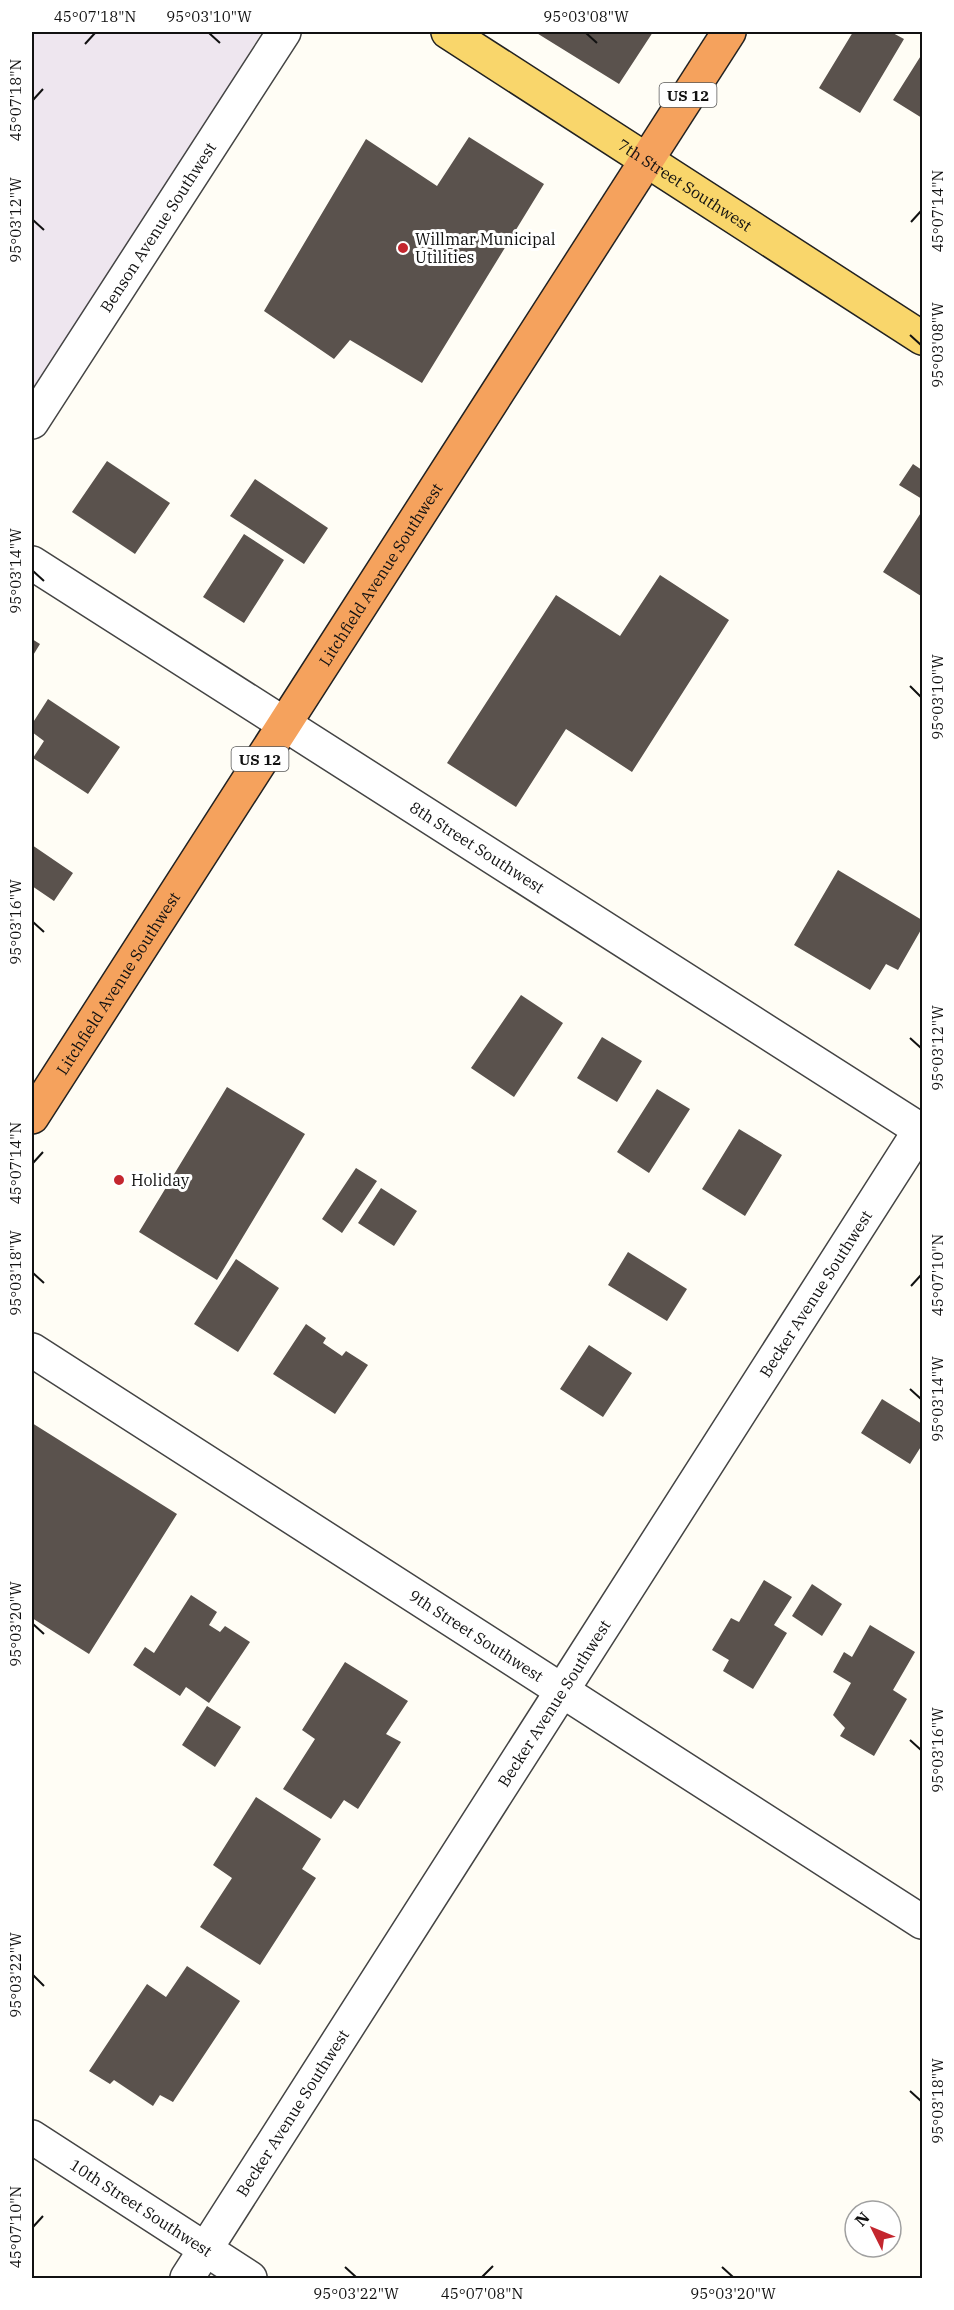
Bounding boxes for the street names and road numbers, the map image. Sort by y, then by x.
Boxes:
road number: US 12 [660,83,716,107]
street label: 7th Street Southwest [614,134,756,236]
street label: Benson Avenue Southwest [96,138,220,316]
street label: Litchfield Avenue Southwest [314,479,447,670]
road number: US 12 [232,747,288,771]
street label: 8th Street Southwest [406,797,548,898]
street label: Litchfield Avenue Southwest [52,888,184,1078]
street label: Becker Avenue Southwest [755,1206,876,1381]
street label: 9th Street Southwest [405,1585,547,1686]
street label: Becker Avenue Southwest [493,1616,615,1790]
street label: Becker Avenue Southwest [232,2025,353,2200]
street label: 10th Street Southwest [66,2154,216,2261]

